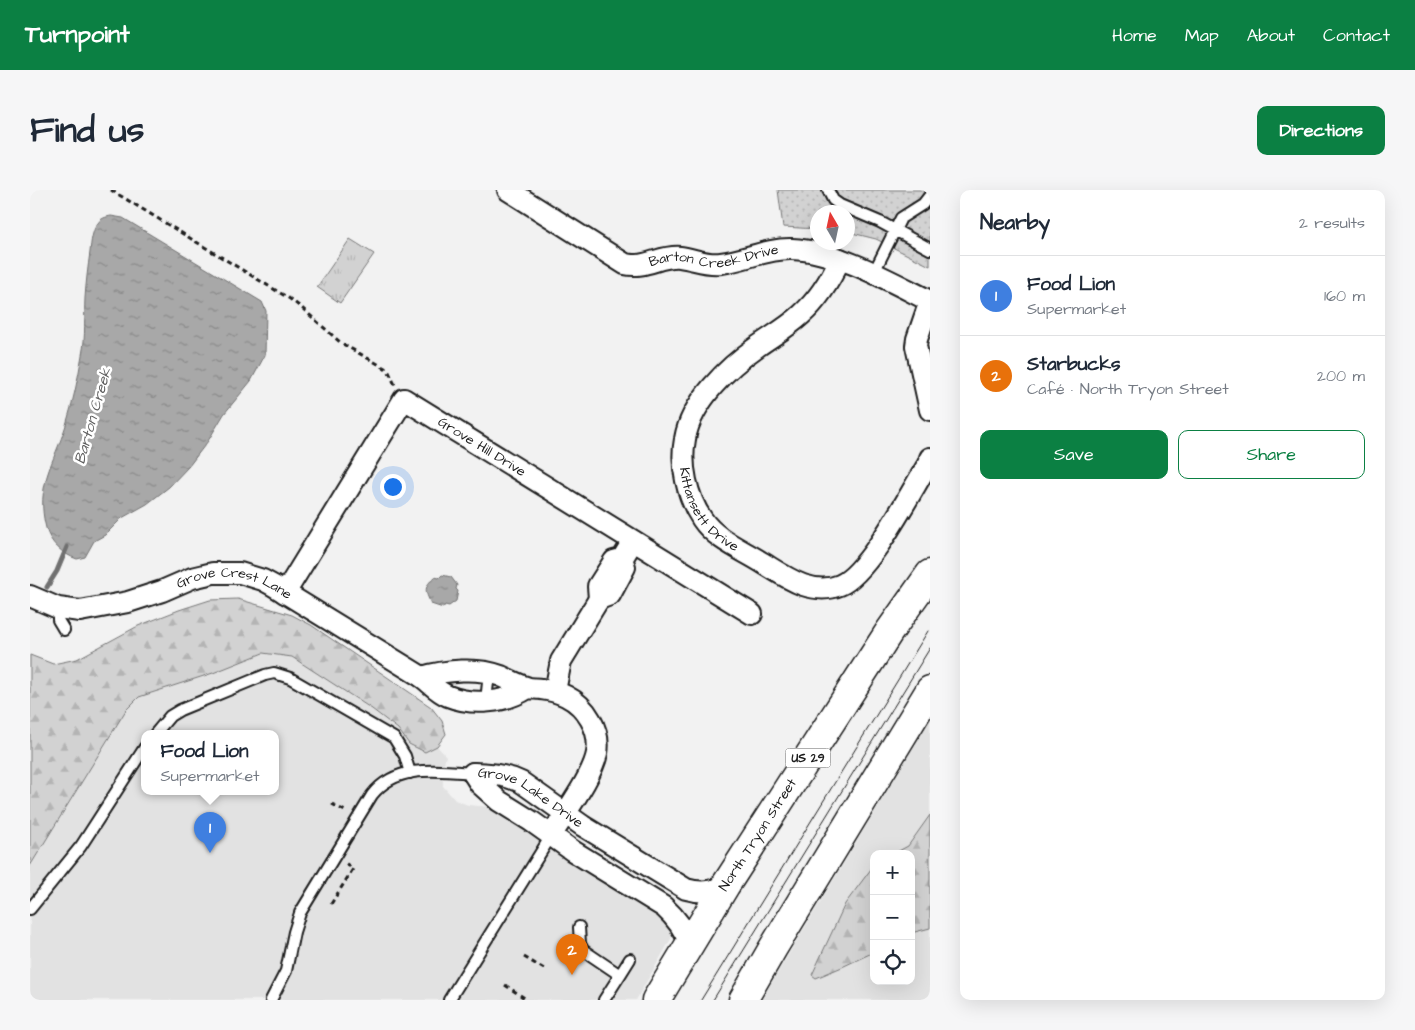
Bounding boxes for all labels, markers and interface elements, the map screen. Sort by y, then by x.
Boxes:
text: Turnpoint [25,18,130,52]
text: Home [1112,23,1157,48]
text: Map [1185,23,1219,48]
text: About [1247,23,1295,48]
text: Contact [1323,23,1390,48]
text: Find us [30,106,144,155]
button: Directions [1257,106,1385,155]
north arrow [810,205,855,250]
text: Nearby [980,208,1050,237]
text: 2 results [1299,212,1365,234]
street label: Barton Creek Drive [647,240,780,274]
text: Food Lion [1027,271,1115,298]
text: 1 [995,285,997,307]
text: 160 m [1324,285,1365,307]
text: Supermarket [1027,298,1126,320]
text: Starbucks [1027,351,1121,378]
water label: Barton Creek [69,365,117,466]
text: 2 [991,365,1001,387]
text: 200 m [1317,365,1365,387]
text: Café · North Tryon Street [1027,378,1229,400]
street label: Grove Hill Drive [434,412,530,482]
button: Save [980,430,1168,479]
button: Share [1178,430,1365,479]
street label: Kittansett Drive [674,466,743,557]
your location [380,474,406,500]
street label: Grove Crest Lane [173,563,296,605]
popup [141,730,279,795]
text: Food Lion [160,738,249,765]
road number: US 29 [786,748,830,768]
street label: Grove Lake Drive [477,763,587,833]
text: Supermarket [160,765,260,787]
street label: North Tryon Street [714,774,802,895]
pin: 1 [194,812,226,853]
map controls [870,850,915,985]
button: + [870,850,915,895]
button: − [870,895,915,940]
pin: 2 [556,934,588,975]
button: locate [870,940,915,985]

